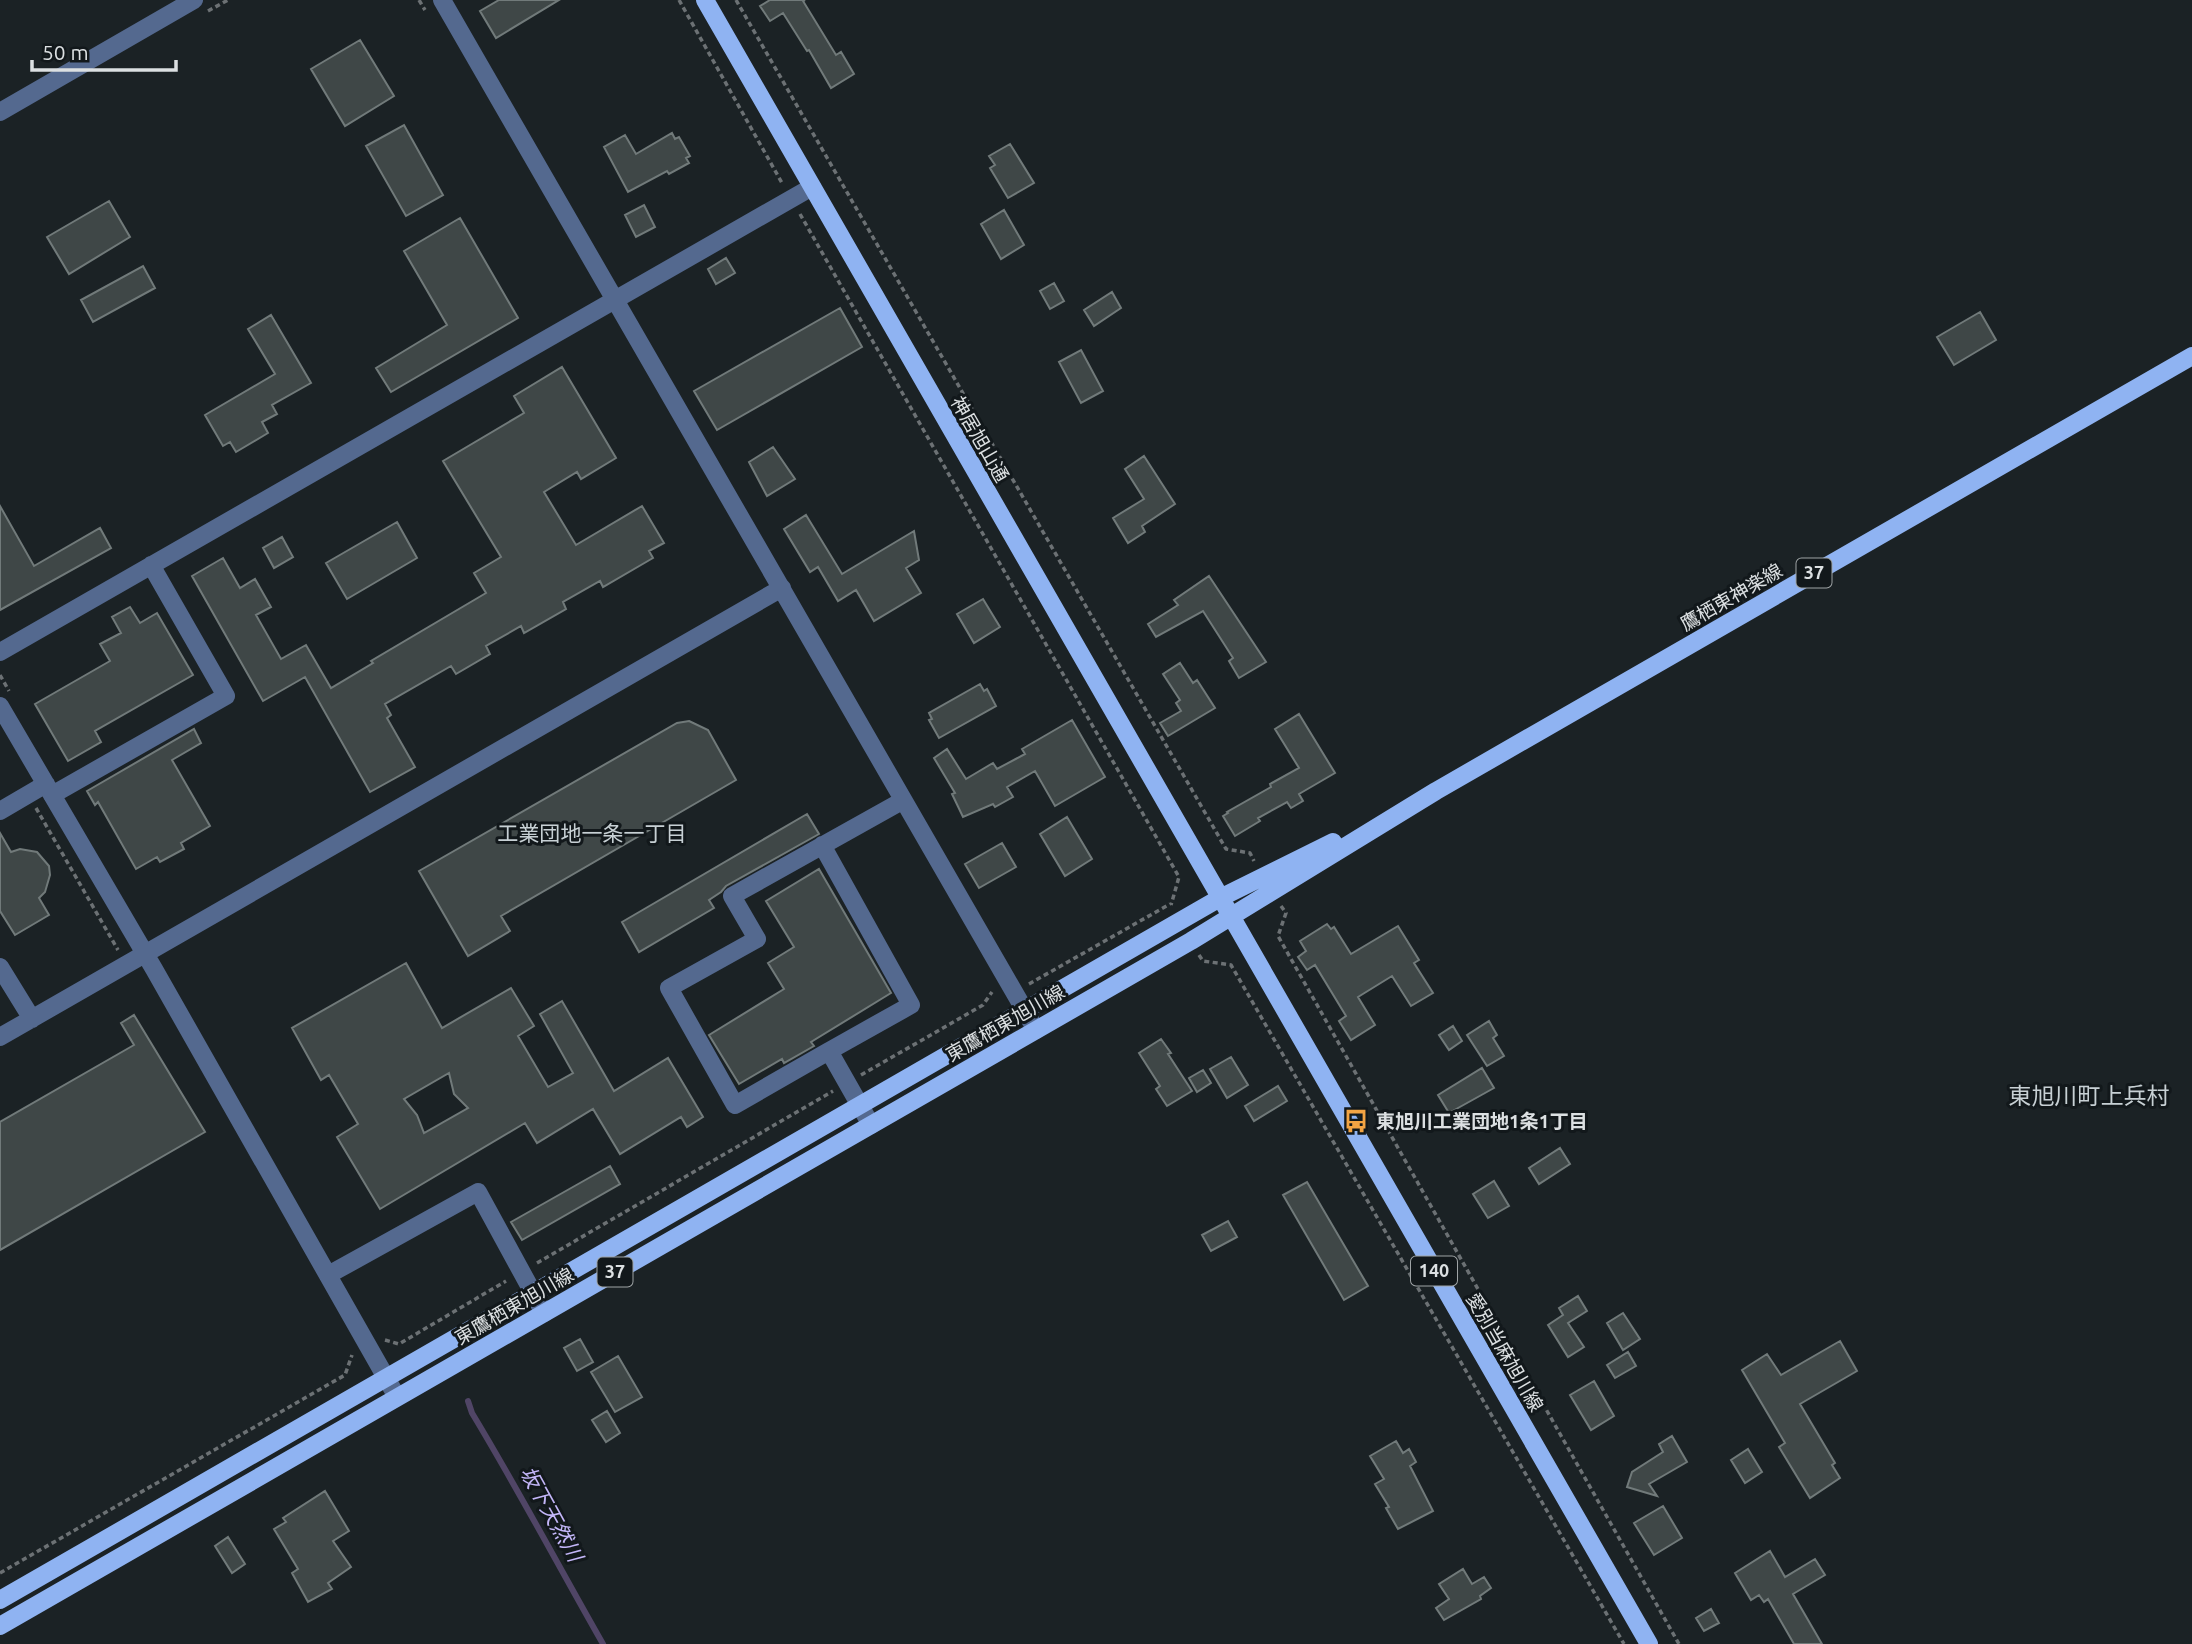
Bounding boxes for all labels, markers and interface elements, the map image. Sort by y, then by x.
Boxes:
scale bar [32,28,175,72]
text: 50 m [42,40,89,64]
street label: 神居旭山通 [947,392,1013,486]
road number: 37 [1797,558,1832,588]
street label: 鷹栖東神楽線 [1676,559,1786,635]
district label: 工業団地一条一丁目 [498,821,687,845]
street label: 東鷹栖東旭川線 [942,980,1068,1066]
district label: 東旭川町上兵村 [2009,1083,2170,1108]
bus stop icon: 東旭川工業団地1条1丁目 [1342,1107,1370,1135]
place label: 東旭川工業団地1条1丁目 [1376,1110,1587,1132]
road number: 140 [1411,1256,1457,1286]
road number: 37 [598,1258,632,1287]
street label: 東鷹栖東旭川線 [451,1263,577,1349]
street label: 愛別当麻旭川線 [1462,1289,1548,1415]
water label: 坂下天然川 [516,1462,589,1567]

